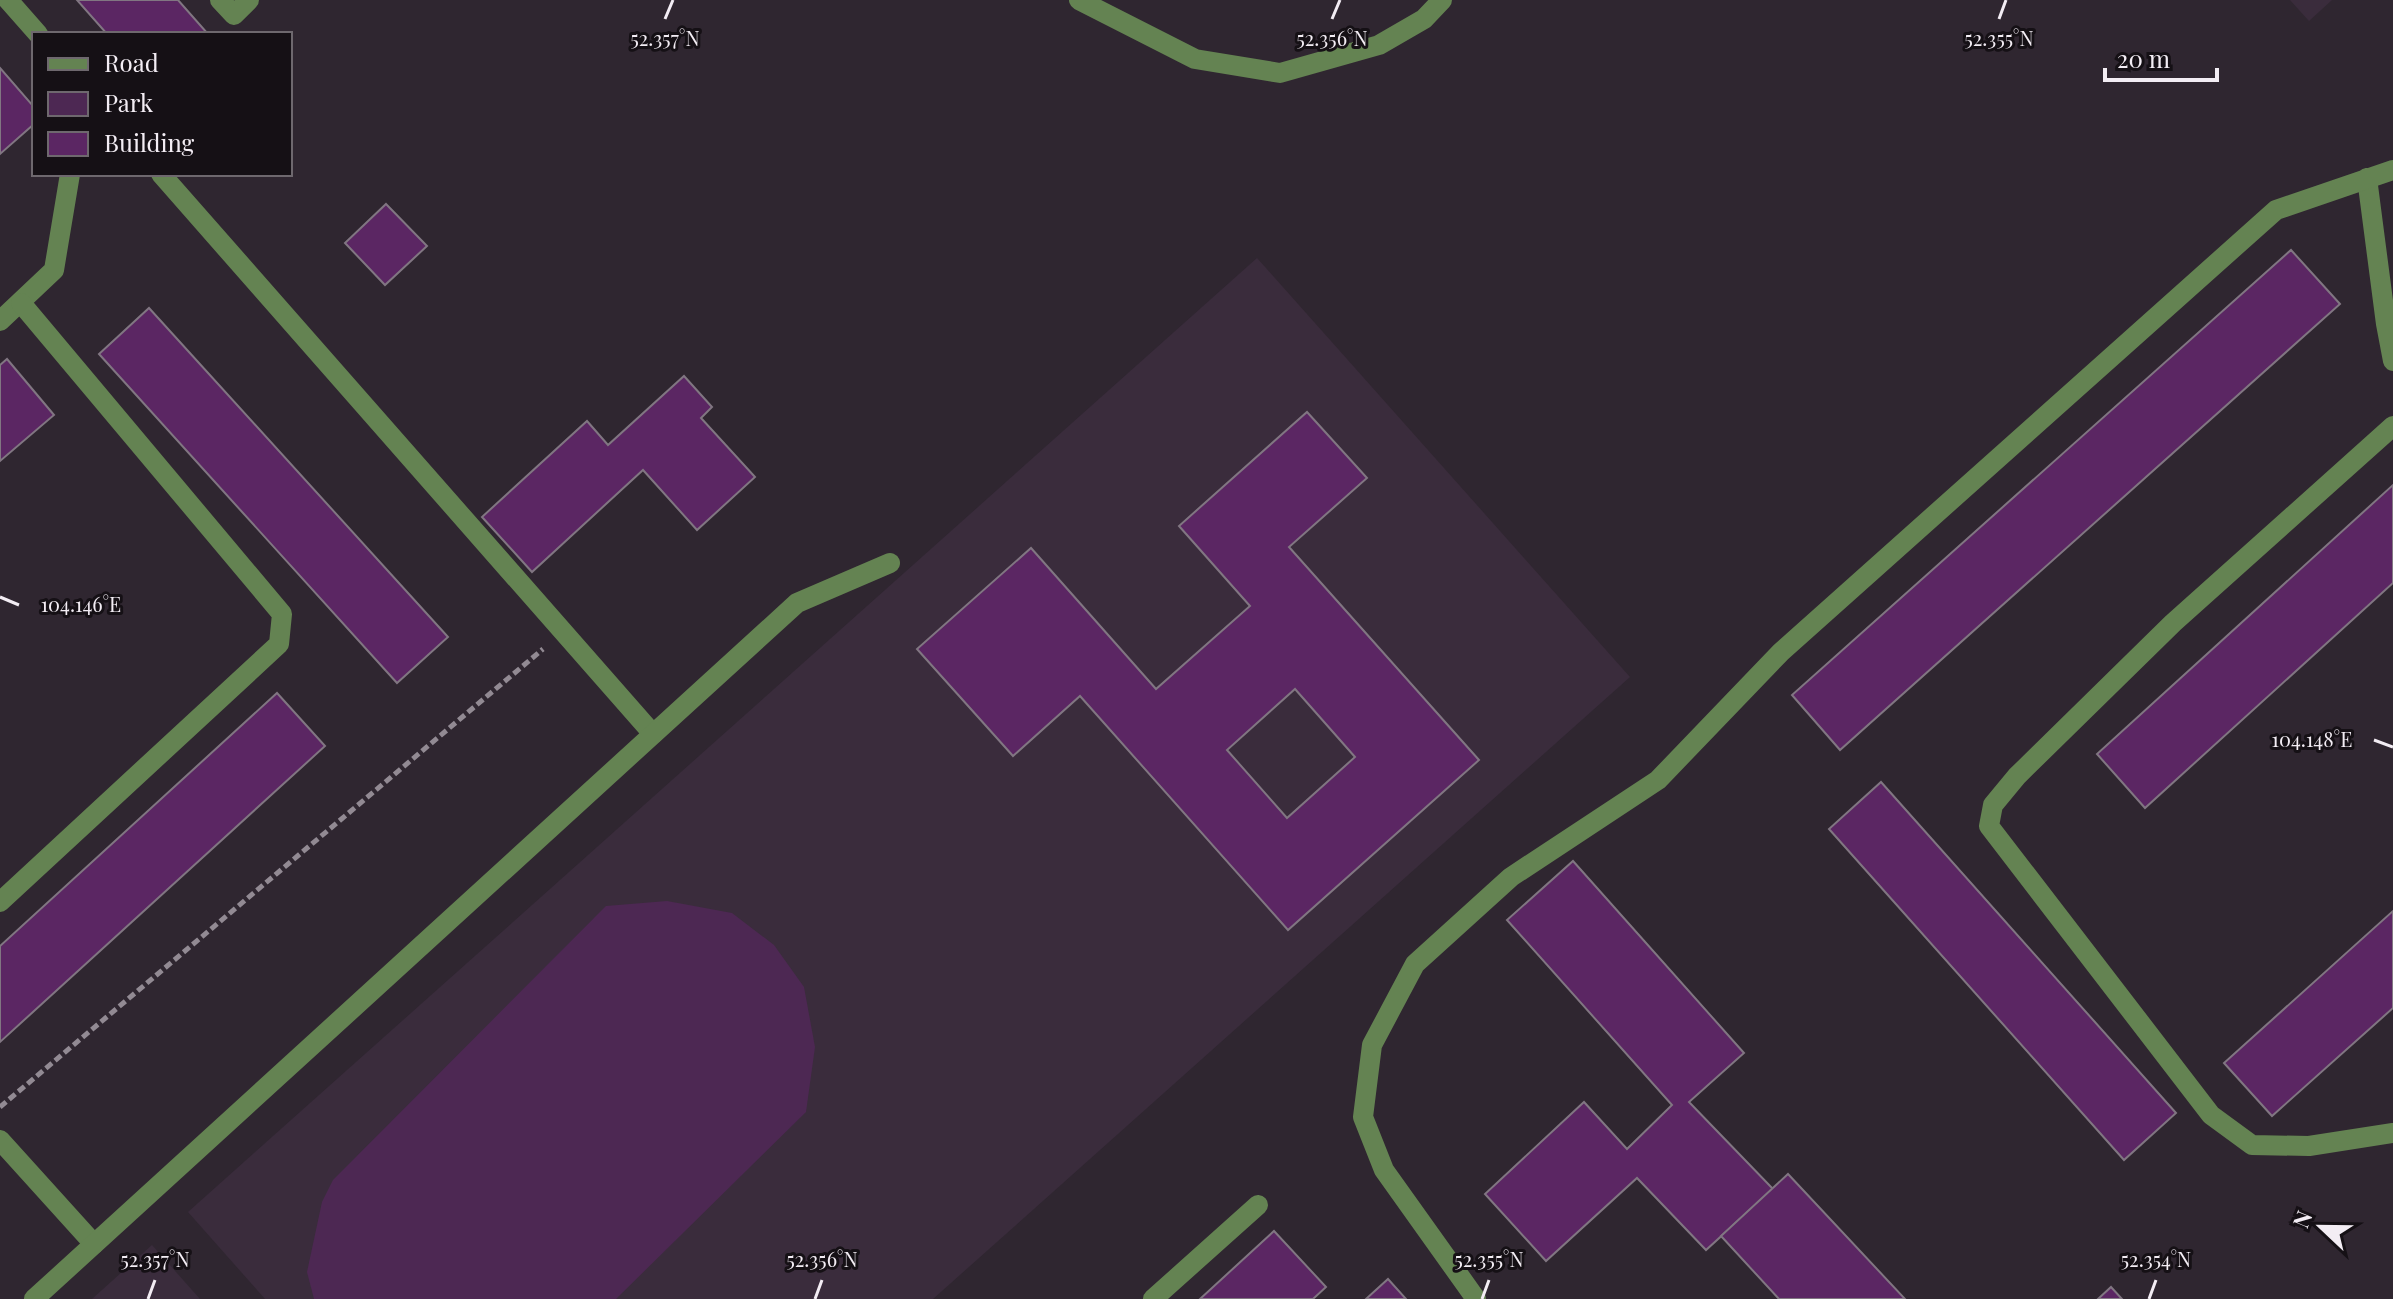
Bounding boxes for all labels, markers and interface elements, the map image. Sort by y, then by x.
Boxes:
text: 52.357°N [630,24,700,51]
text: 52.356°N [1296,24,1368,51]
text: 52.355°N [1964,24,2034,51]
legend [32,32,292,176]
scale bar [2105,32,2217,82]
text: 20 m [2117,42,2170,74]
text: Road [104,46,159,78]
text: Park [104,86,154,118]
text: Building [104,126,195,158]
text: 104.146°E [41,590,121,617]
text: 104.148°E [2272,725,2352,752]
north arrow [2281,1187,2361,1267]
text: N [2285,1206,2318,1232]
text: 52.357°N [120,1245,190,1272]
text: 52.356°N [786,1245,858,1272]
text: 52.355°N [1454,1245,1524,1272]
text: 52.354°N [2121,1245,2191,1272]

